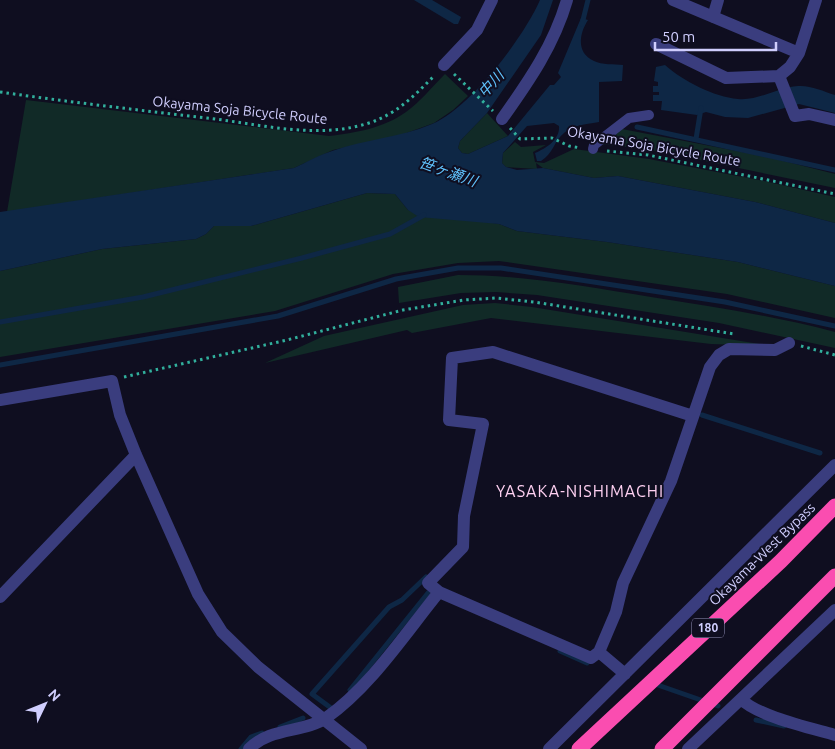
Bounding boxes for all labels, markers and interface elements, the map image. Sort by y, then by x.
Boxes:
scale bar [655,20,776,52]
text: 50 m [662,28,695,45]
water label: 中川 [474,65,508,101]
street label: Okayama Soja Bicycle Route [152,93,328,127]
street label: Okayama Soja Bicycle Route [566,123,742,169]
water label: 笹ヶ瀬川 [417,153,481,190]
district label: YASAKA-NISHIMACHI [496,482,664,500]
street label: Okayama-West Bypass [706,499,818,609]
road number: 180 [692,618,724,638]
north arrow [20,679,70,729]
text: N [45,686,64,704]

